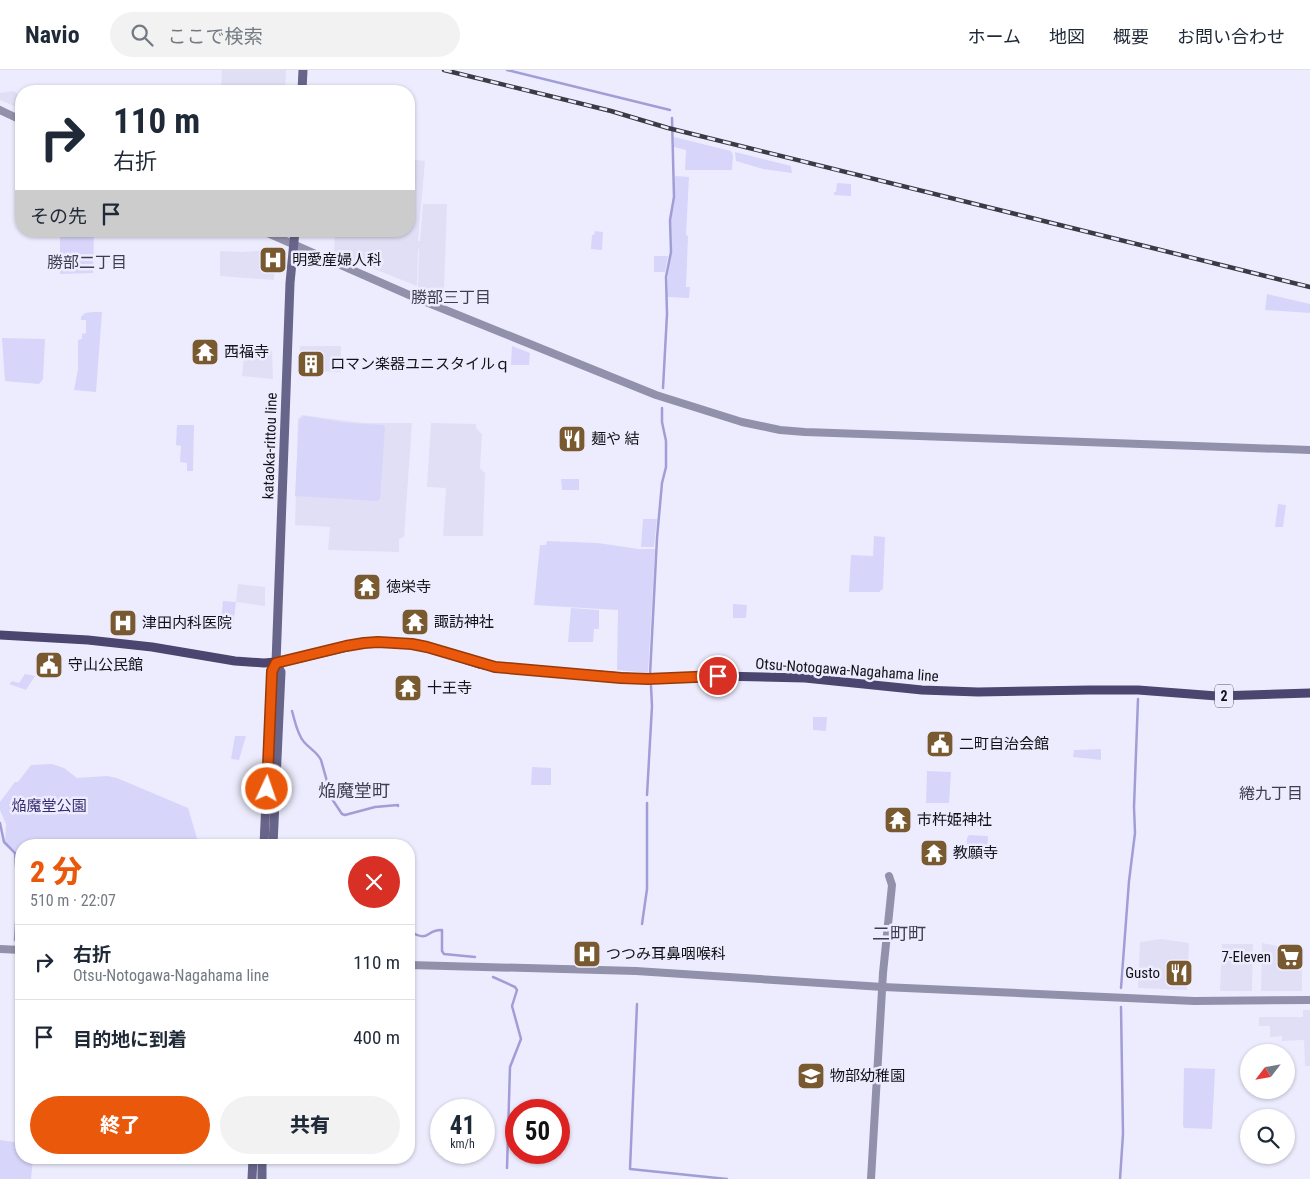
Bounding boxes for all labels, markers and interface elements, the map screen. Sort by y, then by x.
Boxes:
search box [110,12,460,57]
text: Navio [25,21,80,49]
icon: search [128,21,156,49]
text: ここで検索 [168,25,263,48]
text: ホーム [968,26,1021,47]
text: 地図 [1049,26,1085,47]
text: 概要 [1113,26,1149,47]
text: お問い合わせ [1177,26,1285,47]
text: 110 m [113,101,200,142]
icon: right [30,105,95,170]
text: 右折 [113,149,157,174]
icon: arrive [97,200,125,228]
text: その先 [30,205,87,228]
hospital icon: 明愛産婦人科 [258,245,288,275]
place label: 明愛産婦人科 [292,251,382,269]
district label: 勝部二丁目 [47,253,127,272]
district label: 勝部三丁目 [411,288,491,307]
temple icon: 西福寺 [190,337,220,367]
place label: 西福寺 [224,343,269,361]
building icon: ロマン楽器ユニスタイルｑ [296,349,326,379]
place label: ロマン楽器ユニスタイルｑ [330,355,510,373]
street label: kataoka-rittou line [259,392,281,500]
restaurant icon: 麺や 結 [557,424,587,454]
place label: 麺や 結 [591,430,639,448]
temple icon: 徳栄寺 [352,572,382,602]
place label: 徳栄寺 [386,578,431,596]
temple icon: 諏訪神社 [400,607,430,637]
hospital icon: 津田内科医院 [108,608,138,638]
place label: 諏訪神社 [434,613,494,631]
place label: 津田内科医院 [142,614,232,632]
public building icon: 守山公民館 [34,650,64,680]
pin [697,655,739,697]
street label: Otsu-Notogawa-Nagahama line [755,655,939,685]
place label: 守山公民館 [68,656,143,674]
icon: arrive [704,662,732,690]
temple icon: 十王寺 [393,673,423,703]
place label: 十王寺 [427,679,472,697]
road number: 2 [1215,684,1233,708]
public building icon: 二町自治会館 [925,729,955,759]
place label: 二町自治会館 [959,735,1049,753]
position arrow [240,762,292,814]
district label: 焔魔堂町 [318,780,390,801]
district label: 綣九丁目 [1239,784,1303,803]
park label: 焔魔堂公園 [11,797,87,815]
temple icon: 市杵姫神社 [883,805,913,835]
place label: 市杵姫神社 [917,811,992,829]
temple icon: 教願寺 [919,838,949,868]
place label: 教願寺 [953,844,998,862]
text: 2 分 [30,854,82,889]
button: close [348,856,400,908]
text: 510 m · 22:07 [30,891,116,910]
district label: 二町町 [872,923,926,944]
hospital icon: つつみ耳鼻咽喉科 [572,939,602,969]
supermarket icon: 7-Eleven [1275,942,1305,972]
text: 右折 [73,943,111,966]
place label: つつみ耳鼻咽喉科 [606,945,726,963]
icon: right [30,948,58,976]
place label: 7-Eleven [1221,948,1271,966]
text: 110 m [353,951,400,974]
restaurant icon: Gusto [1164,958,1194,988]
place label: Gusto [1125,964,1160,982]
text: Otsu-Notogawa-Nagahama line [73,966,269,985]
icon: arrive [30,1023,58,1051]
text: 400 m [353,1026,400,1049]
text: 目的地に到着 [73,1028,187,1051]
north arrow [1240,1044,1295,1099]
map controls [1240,1044,1295,1164]
school or university icon: 物部幼稚園 [796,1061,826,1091]
place label: 物部幼稚園 [830,1067,905,1085]
button: 終了 [30,1096,210,1154]
button: 共有 [220,1096,400,1154]
speed limit sign: 50 [505,1099,570,1164]
button: search [1240,1109,1295,1164]
text: 41 [450,1111,475,1140]
text: km/h [450,1137,475,1151]

